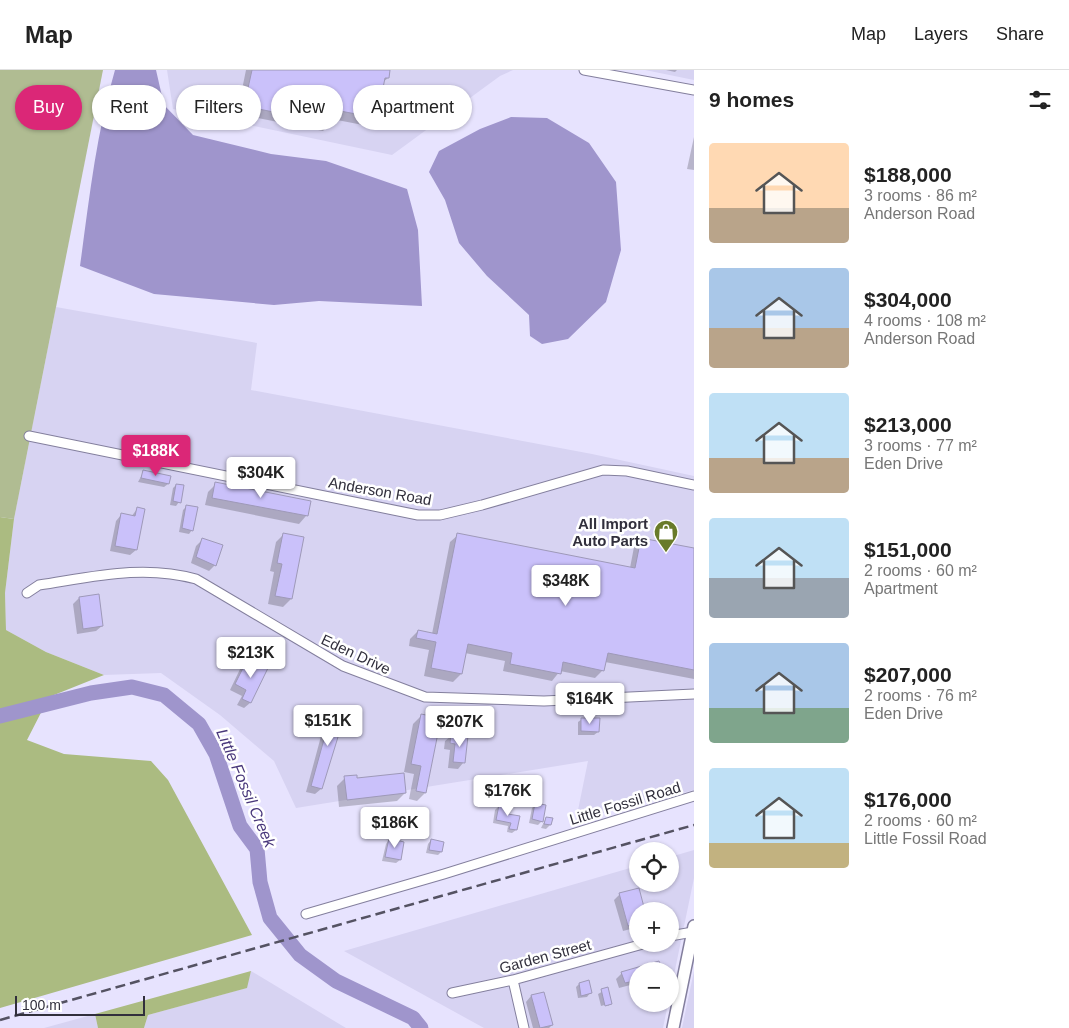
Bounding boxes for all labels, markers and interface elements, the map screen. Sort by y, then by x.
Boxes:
text: Map [25,21,73,48]
text: Map [851,24,886,44]
text: Layers [914,24,968,44]
text: Share [996,24,1044,44]
chip: Buy [15,85,82,130]
chip: Rent [92,85,166,130]
chip: Filters [176,85,261,130]
chip: New [271,85,343,130]
chip: Apartment [353,85,472,130]
icon: filters [1026,86,1054,114]
text: 9 homes [709,88,794,111]
icon: home [749,163,809,223]
text: $188,000 [864,163,952,186]
text: 3 rooms · 86 m² [864,187,977,204]
text: Anderson Road [864,205,975,222]
icon: home [749,288,809,348]
text: $304,000 [864,288,952,311]
text: 4 rooms · 108 m² [864,312,986,329]
text: Anderson Road [864,330,975,347]
icon: home [749,413,809,473]
text: $213,000 [864,413,952,436]
pin: $188K [121,434,191,477]
text: 3 rooms · 77 m² [864,437,977,454]
text: $188K [132,442,180,459]
text: Eden Drive [864,455,943,472]
pin: $304K [226,456,296,499]
text: $304K [237,464,285,481]
street label: Anderson Road [327,474,433,508]
place label: All Import Auto Parts [572,515,648,549]
shop icon: All Import Auto Parts [653,519,679,553]
icon: home [749,538,809,598]
text: $151,000 [864,538,952,561]
text: 2 rooms · 60 m² [864,562,977,579]
pin: $348K [531,564,601,607]
text: $348K [542,572,590,589]
text: Apartment [864,580,938,597]
street label: Eden Drive [319,631,393,677]
pin: $213K [216,636,286,679]
text: $213K [227,644,275,661]
icon: home [749,663,809,723]
text: $207,000 [864,663,952,686]
pin: $164K [555,682,625,725]
text: 2 rooms · 76 m² [864,687,977,704]
text: $164K [566,690,614,707]
pin: $151K [293,704,363,747]
text: Eden Drive [864,705,943,722]
pin: $207K [425,706,495,748]
text: $151K [304,712,352,729]
text: $207K [436,713,484,730]
water label: Little Fossil Creek [213,726,279,851]
pin: $176K [473,774,543,817]
street label: Little Fossil Road [567,778,683,828]
text: $176K [484,782,532,799]
icon: home [749,788,809,848]
text: $176,000 [864,788,952,811]
pin: $186K [360,806,430,849]
text: 2 rooms · 60 m² [864,812,977,829]
text: $186K [371,814,419,831]
text: Little Fossil Road [864,830,987,847]
map controls [629,842,679,1012]
button: locate [629,842,679,892]
button: + [629,902,679,952]
street label: Garden Street [497,935,594,976]
button: − [629,962,679,1012]
scale bar [15,993,145,1016]
text: 100 m [22,997,61,1013]

